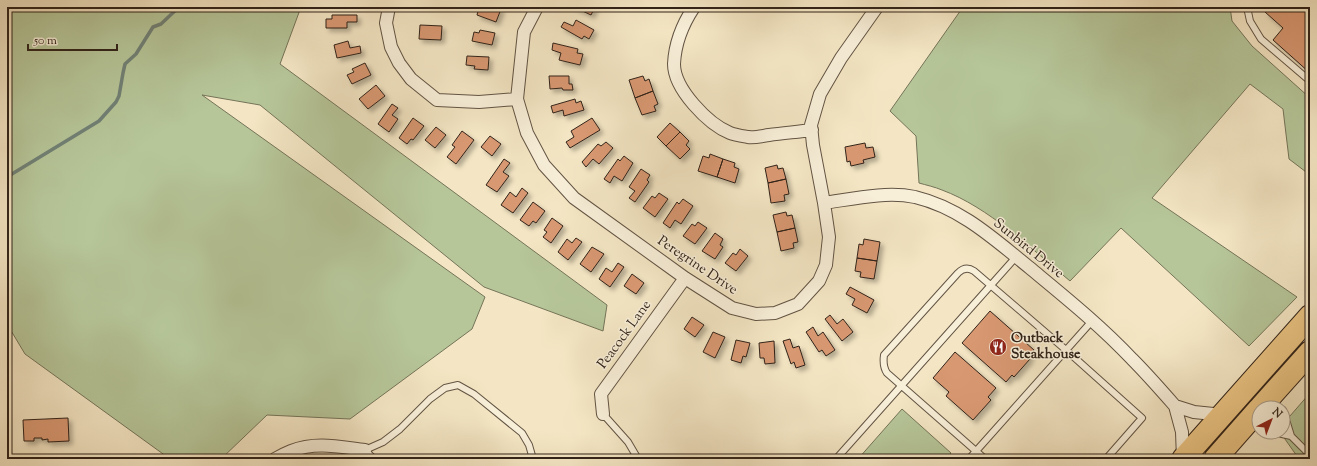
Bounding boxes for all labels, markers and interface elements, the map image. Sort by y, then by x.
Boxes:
scale bar [28,26,117,52]
text: 50 m [33,32,57,50]
street label: Sunbird Drive [988,214,1068,284]
street label: Peregrine Drive [653,232,741,300]
street label: Peacock Lane [593,297,657,373]
place label: Outback Steakhouse [1011,329,1081,365]
restaurant icon: Outback Steakhouse [988,337,1008,357]
north arrow [1251,400,1291,440]
text: N [1268,404,1286,422]

